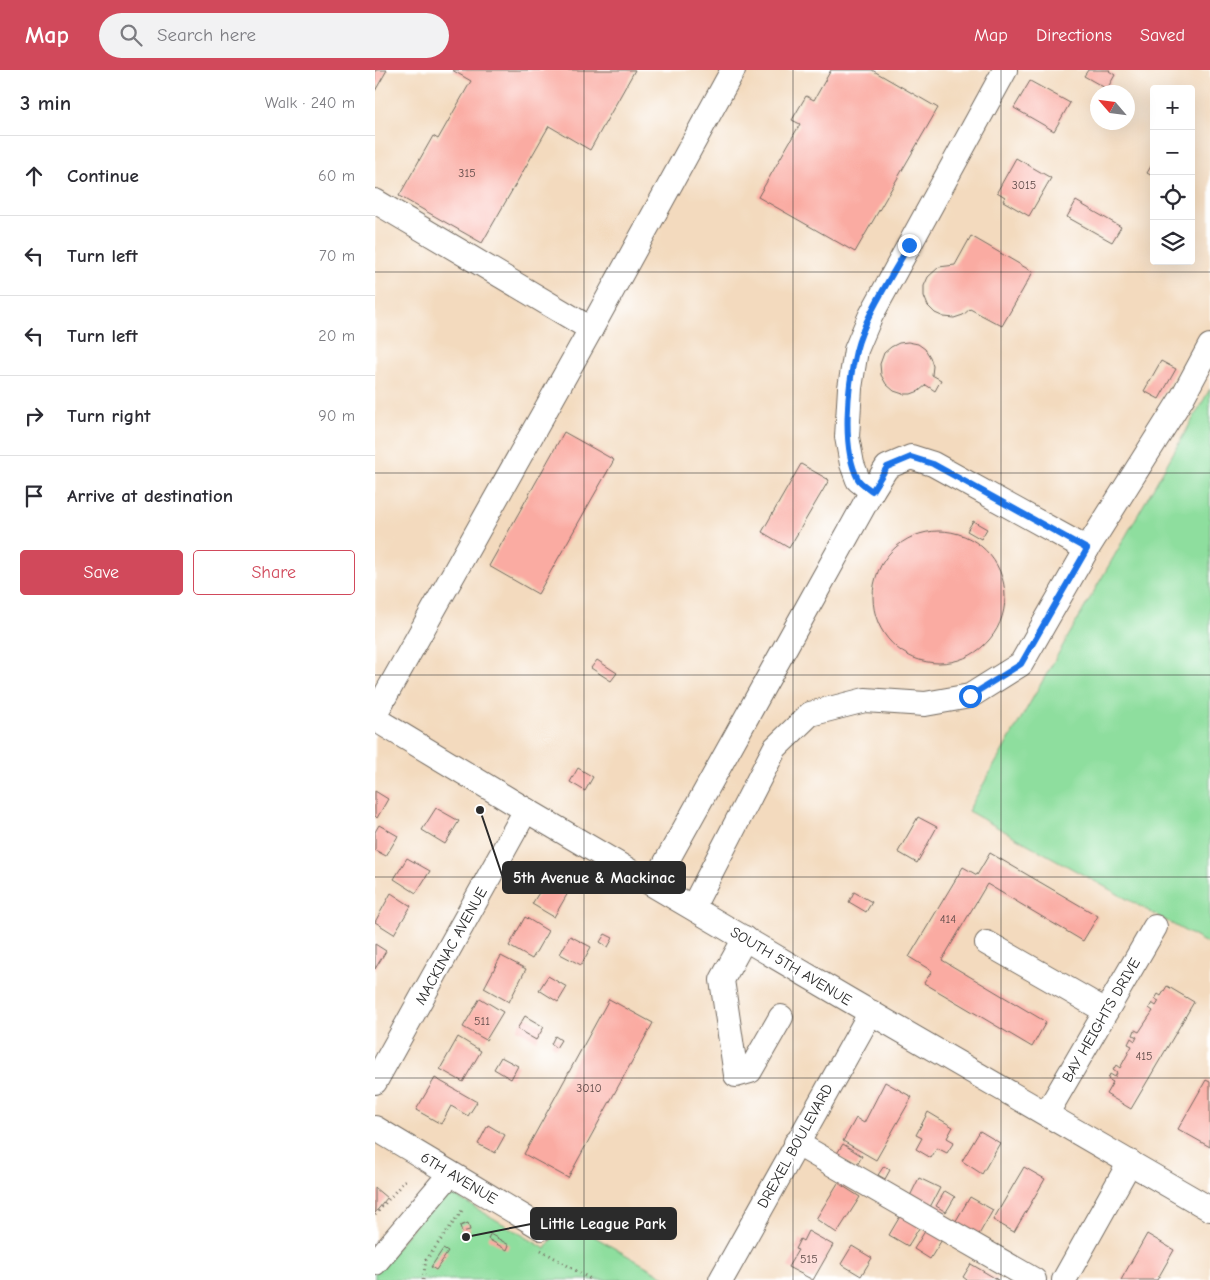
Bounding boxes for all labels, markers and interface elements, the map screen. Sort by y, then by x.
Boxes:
search box [99,13,449,58]
text: Map [25,21,69,49]
icon: search [117,21,145,49]
text: Search here [157,24,256,46]
text: Map [974,25,1008,46]
text: Directions [1036,25,1112,46]
text: Saved [1140,25,1185,46]
north arrow [1090,85,1135,130]
map controls [1150,85,1195,265]
button: + [1150,85,1195,130]
text: 3 min [20,91,71,115]
text: Walk · 240 m [265,94,355,112]
button: − [1150,130,1195,175]
icon: ahead [20,162,48,190]
text: Continue [67,165,139,187]
house number: 315 [458,166,476,180]
text: 60 m [318,167,355,185]
button: locate [1150,175,1195,220]
house number: 3015 [1012,178,1036,192]
button: layers [1150,220,1195,265]
route end [898,234,921,257]
icon: left [20,242,48,270]
text: Turn left [67,245,138,267]
text: 70 m [319,247,355,265]
icon: left [20,322,48,350]
text: Turn left [67,325,138,347]
text: 20 m [318,327,355,345]
icon: right [20,402,48,430]
text: Turn right [67,405,151,427]
text: 90 m [318,407,355,425]
icon: arrive [20,482,48,510]
text: Arrive at destination [67,485,233,507]
button: Save [20,550,183,595]
button: Share [193,550,355,595]
route start [959,685,982,708]
callout: 5th Avenue & Mackinac [503,862,685,893]
text: 5th Avenue & Mackinac [513,869,675,887]
street label: MACKINAC AVENUE [411,884,491,1008]
house number: 414 [940,912,956,926]
street label: SOUTH 5TH AVENUE [727,923,855,1009]
street label: BAY HEIGHTS DRIVE [1058,955,1144,1085]
house number: 511 [474,1014,490,1028]
house number: 415 [1135,1049,1153,1063]
house number: 3010 [576,1081,602,1095]
street label: DREXEL BOULEVARD [753,1081,837,1211]
street label: 6TH AVENUE [417,1148,501,1208]
callout: Little League Park [531,1208,676,1239]
text: Little League Park [540,1215,666,1233]
house number: 515 [800,1252,818,1266]

